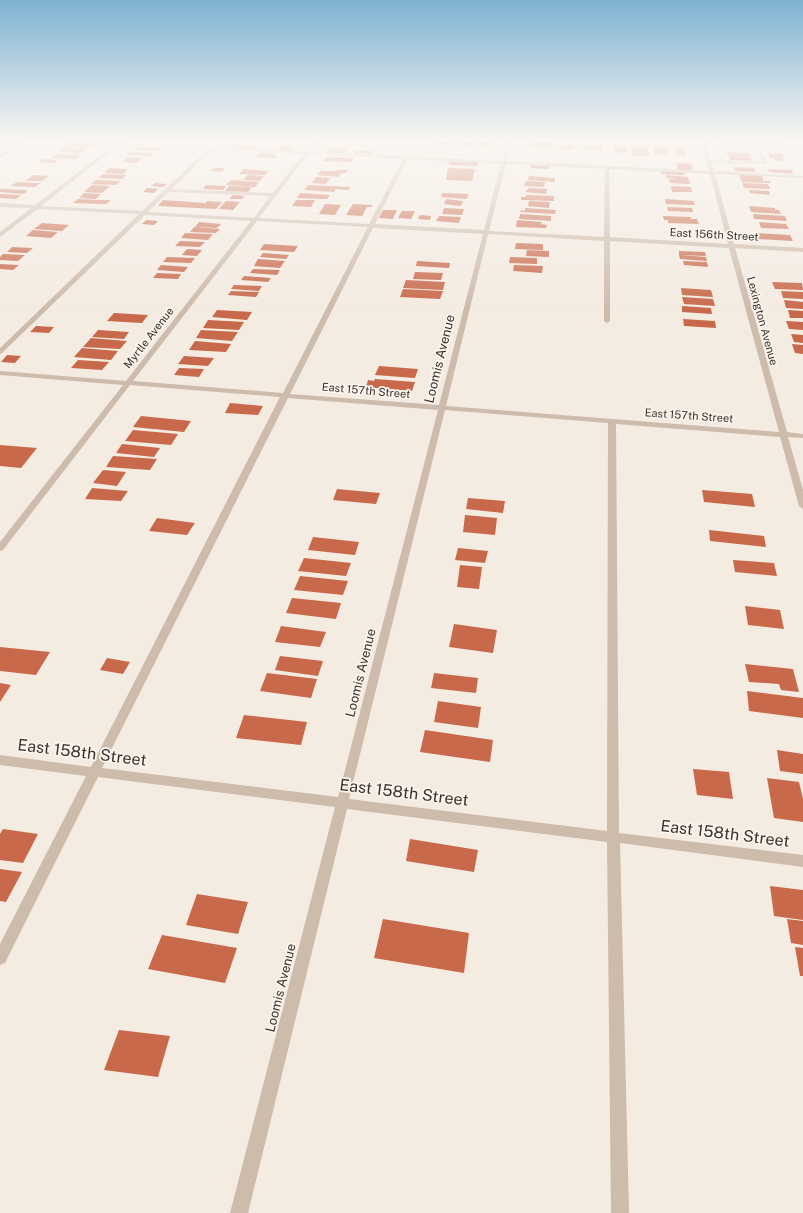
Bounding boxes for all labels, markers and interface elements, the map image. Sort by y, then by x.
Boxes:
street label: East 156th Street [669,226,759,244]
street label: Lexington Avenue [744,275,780,367]
street label: Myrtle Avenue [121,305,177,371]
street label: Loomis Avenue [421,313,459,405]
street label: East 157th Street [321,381,411,401]
street label: East 157th Street [644,406,734,426]
street label: Loomis Avenue [342,627,380,719]
street label: East 158th Street [16,736,148,770]
street label: East 158th Street [338,776,470,810]
street label: East 158th Street [659,817,791,851]
street label: Loomis Avenue [262,942,300,1034]

